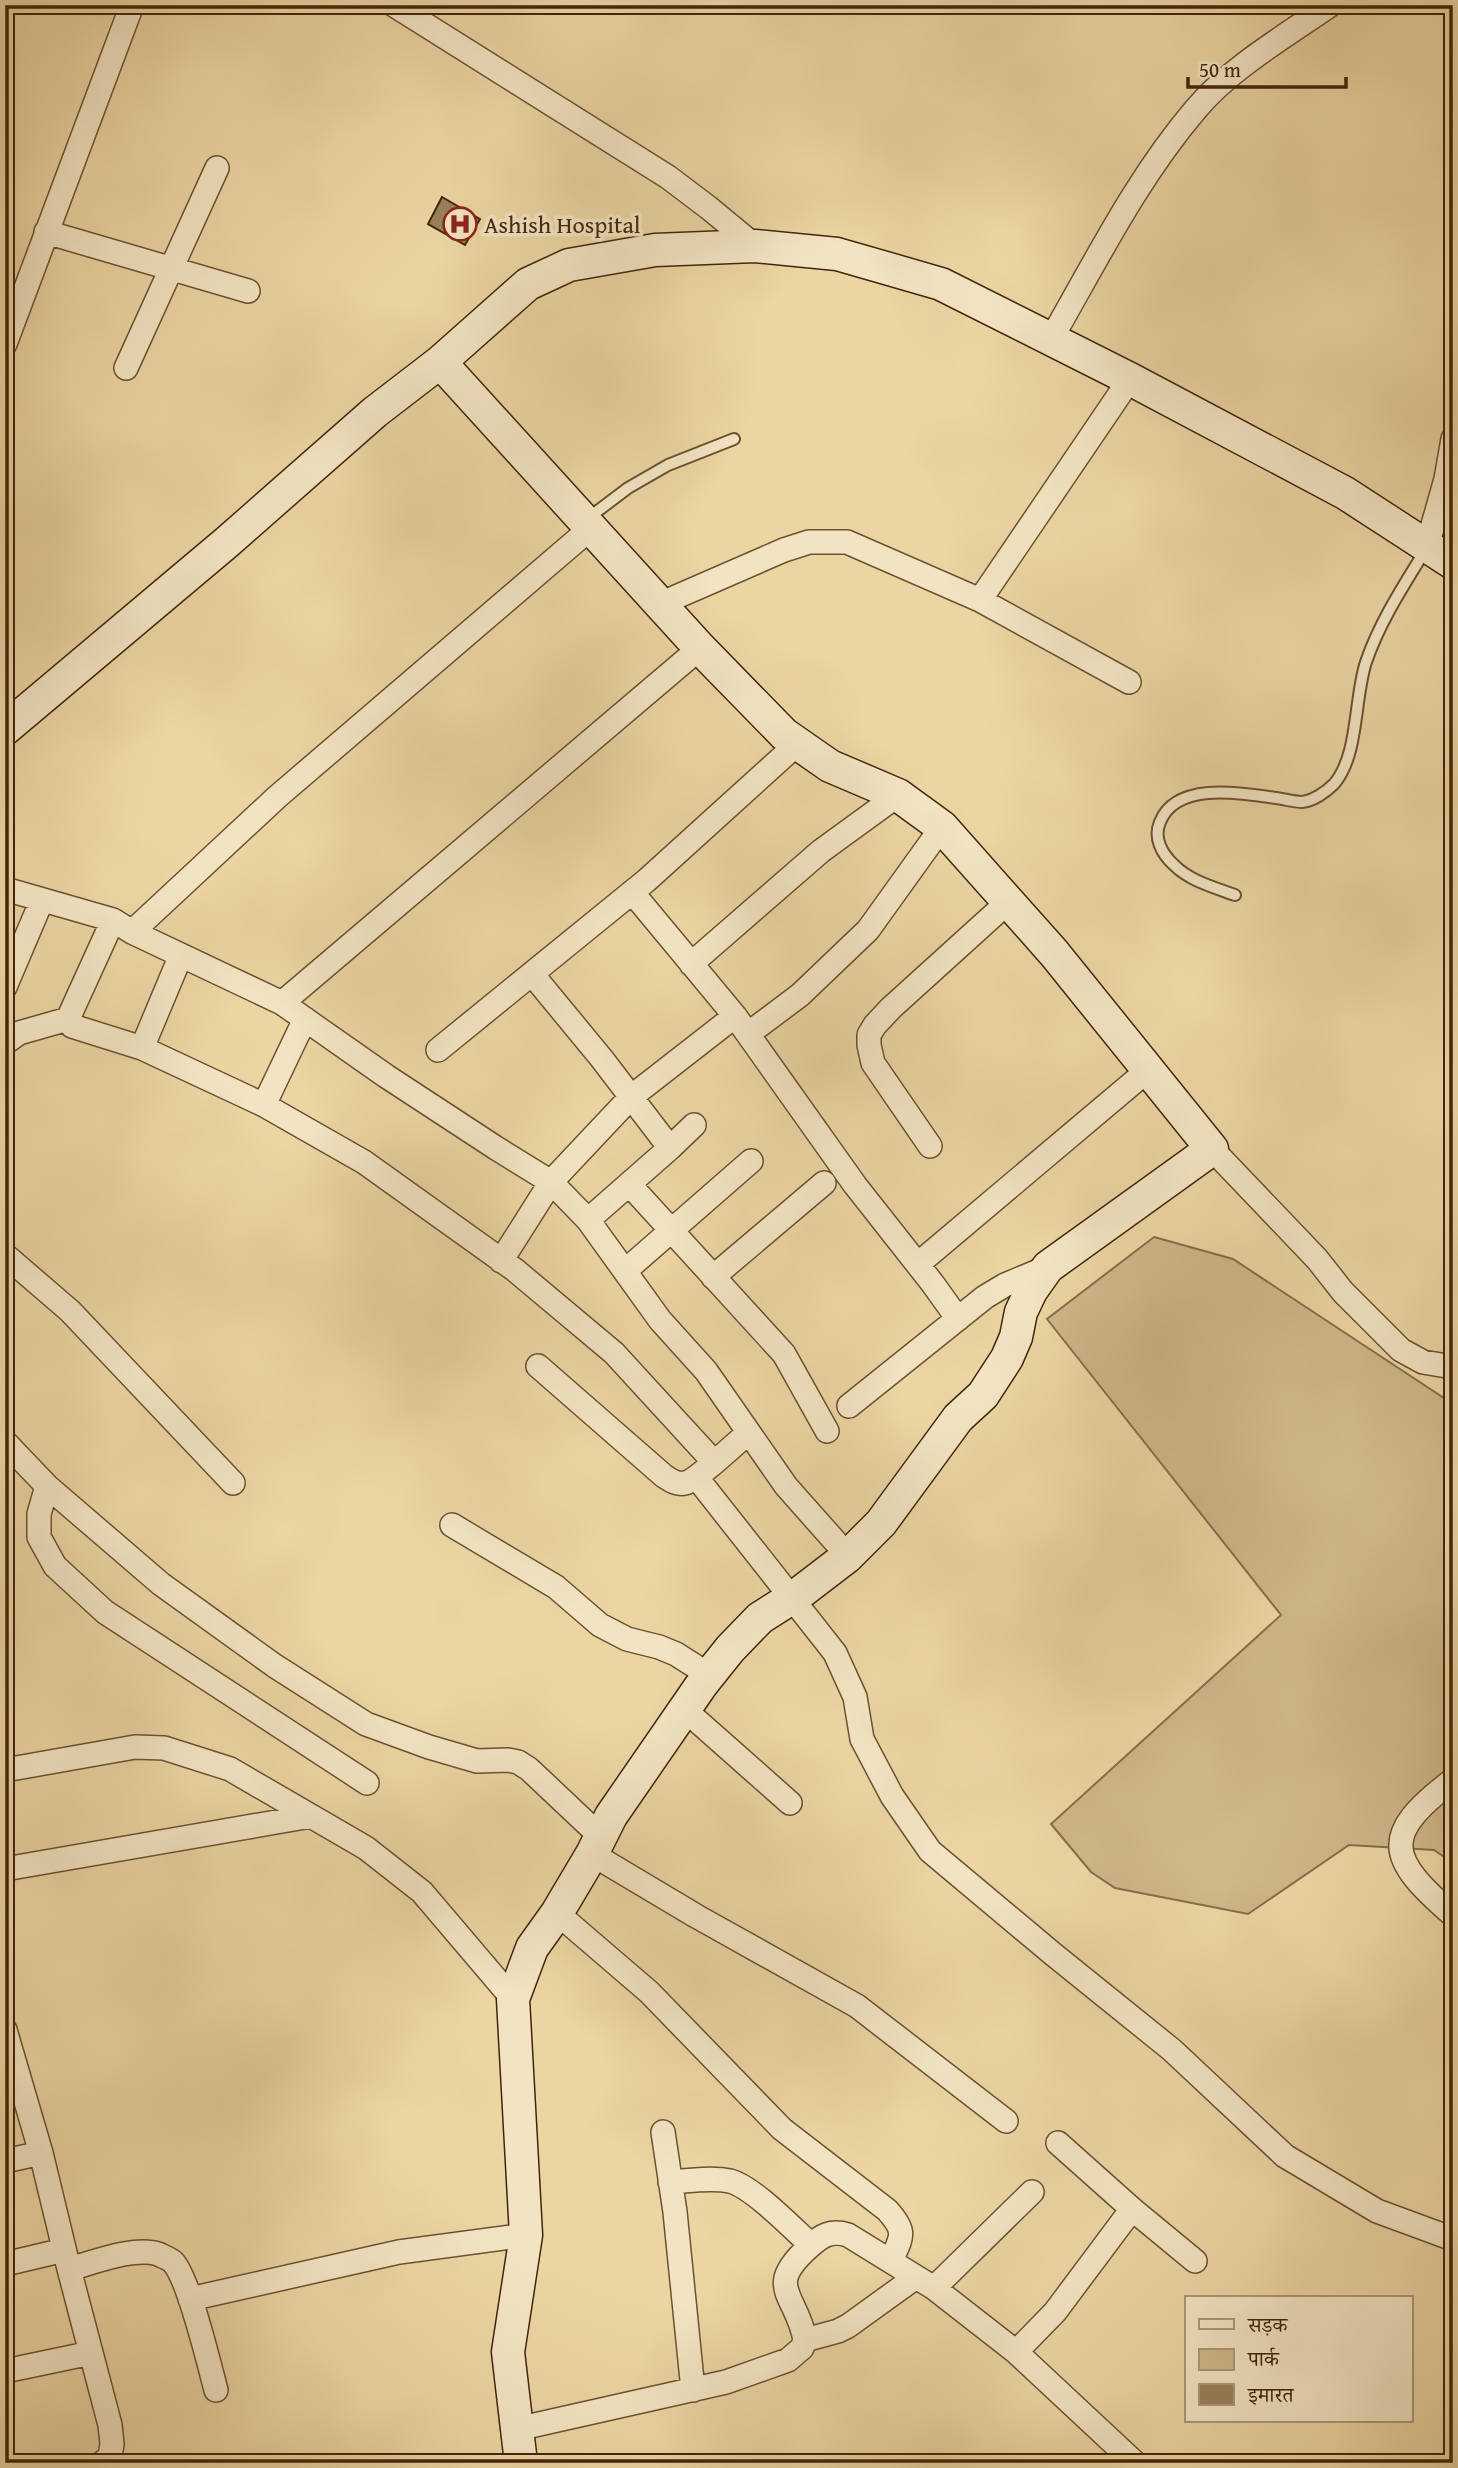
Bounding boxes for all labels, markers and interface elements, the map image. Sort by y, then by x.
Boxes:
scale bar [1188,46,1346,90]
text: 50 m [1199,54,1241,85]
hospital icon: Ashish Hospital [441,205,479,243]
place label: Ashish Hospital [484,207,641,242]
legend [1185,2296,1412,2422]
text: सड़क [1247,2309,1288,2340]
text: पार्क [1247,2343,1280,2374]
text: इमारत [1247,2379,1295,2410]

